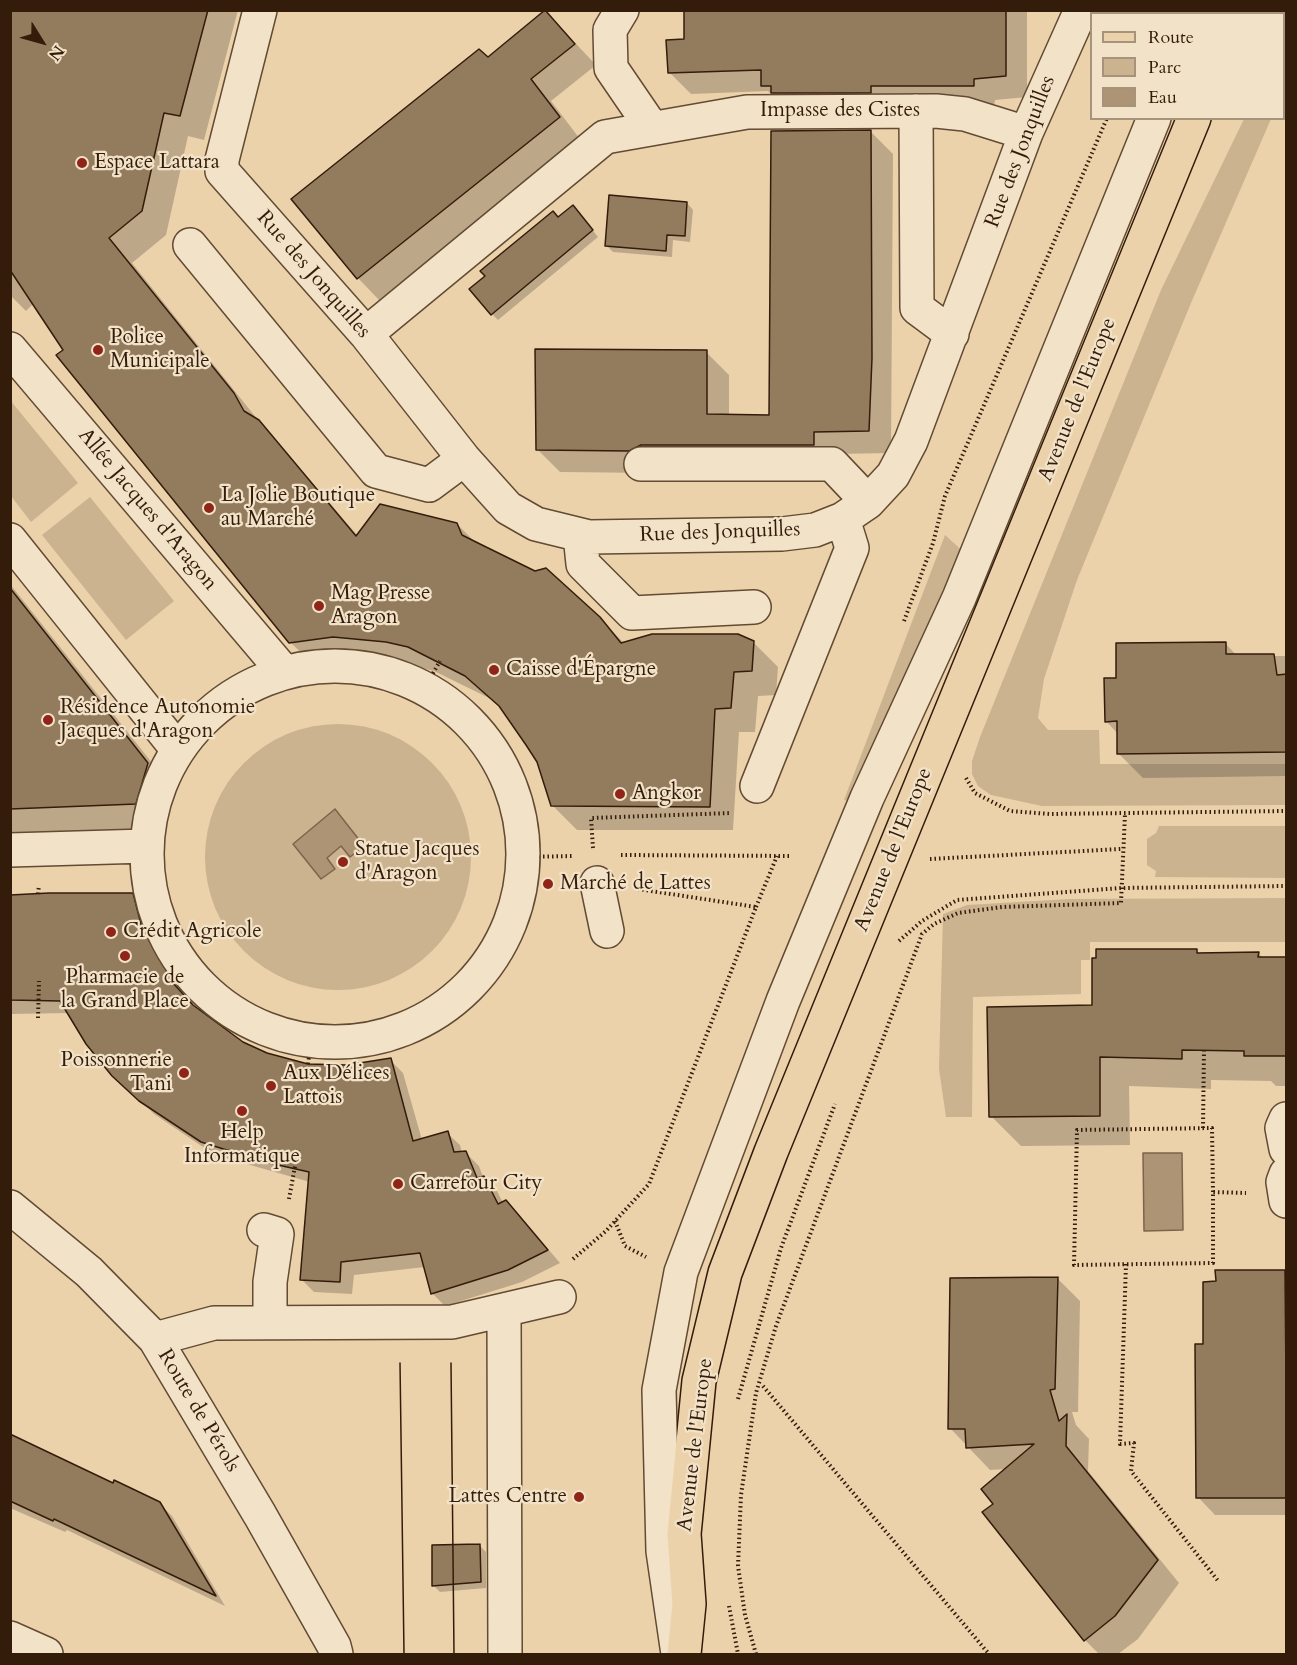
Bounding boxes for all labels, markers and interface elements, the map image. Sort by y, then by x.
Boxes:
north arrow [12,12,72,72]
legend [1090,12,1285,120]
text: Route [1148,25,1194,50]
text: N [43,41,69,65]
text: Parc [1148,55,1181,80]
street label: Rue des Jonquilles [980,72,1062,232]
text: Eau [1148,85,1177,110]
street label: Impasse des Cistes [760,98,920,124]
place label: Espace Lattara [94,150,220,176]
marker: Espace Lattara [75,156,89,170]
street label: Rue des Jonquilles [251,206,375,344]
street label: Avenue de l'Europe [1034,314,1122,486]
place label: Police Municipale [110,325,210,375]
marker: Police Municipale [91,343,105,357]
street label: Allée Jacques d'Aragon [72,424,222,596]
place label: La Jolie Boutique au Marché [221,483,375,533]
marker: La Jolie Boutique au Marché [202,501,216,515]
street label: Rue des Jonquilles [639,518,801,548]
place label: Mag Presse Aragon [331,581,430,631]
marker: Mag Presse Aragon [312,599,326,613]
place label: Caisse d'Épargne [506,657,656,683]
marker: Caisse d'Épargne [487,663,501,677]
place label: Résidence Autonomie Jacques d'Aragon [60,695,255,745]
marker: Résidence Autonomie Jacques d'Aragon [41,713,55,727]
street label: Avenue de l'Europe [850,764,938,936]
place label: Angkor [632,781,701,807]
marker: Angkor [613,787,627,801]
place label: Statue Jacques d'Aragon [355,837,480,887]
marker: Statue Jacques d'Aragon [336,855,350,869]
place label: Marché de Lattes [560,871,711,897]
marker: Marché de Lattes [541,877,555,891]
place label: Crédit Agricole [123,919,262,945]
marker: Crédit Agricole [104,925,118,939]
marker: Pharmacie de la Grand Place [118,949,132,963]
place label: Pharmacie de la Grand Place [61,965,189,1015]
place label: Poissonnerie Tani [60,1048,172,1098]
place label: Aux Délices Lattois [283,1061,390,1111]
marker: Poissonnerie Tani [177,1066,191,1080]
marker: Aux Délices Lattois [264,1079,278,1093]
marker: Help Informatique [235,1104,249,1118]
place label: Help Informatique [184,1120,300,1170]
place label: Carrefour City [410,1171,542,1197]
marker: Carrefour City [391,1177,405,1191]
street label: Route de Pérols [151,1345,245,1477]
street label: Avenue de l'Europe [673,1357,719,1533]
place label: Lattes Centre [448,1484,567,1510]
marker: Lattes Centre [572,1490,586,1504]

